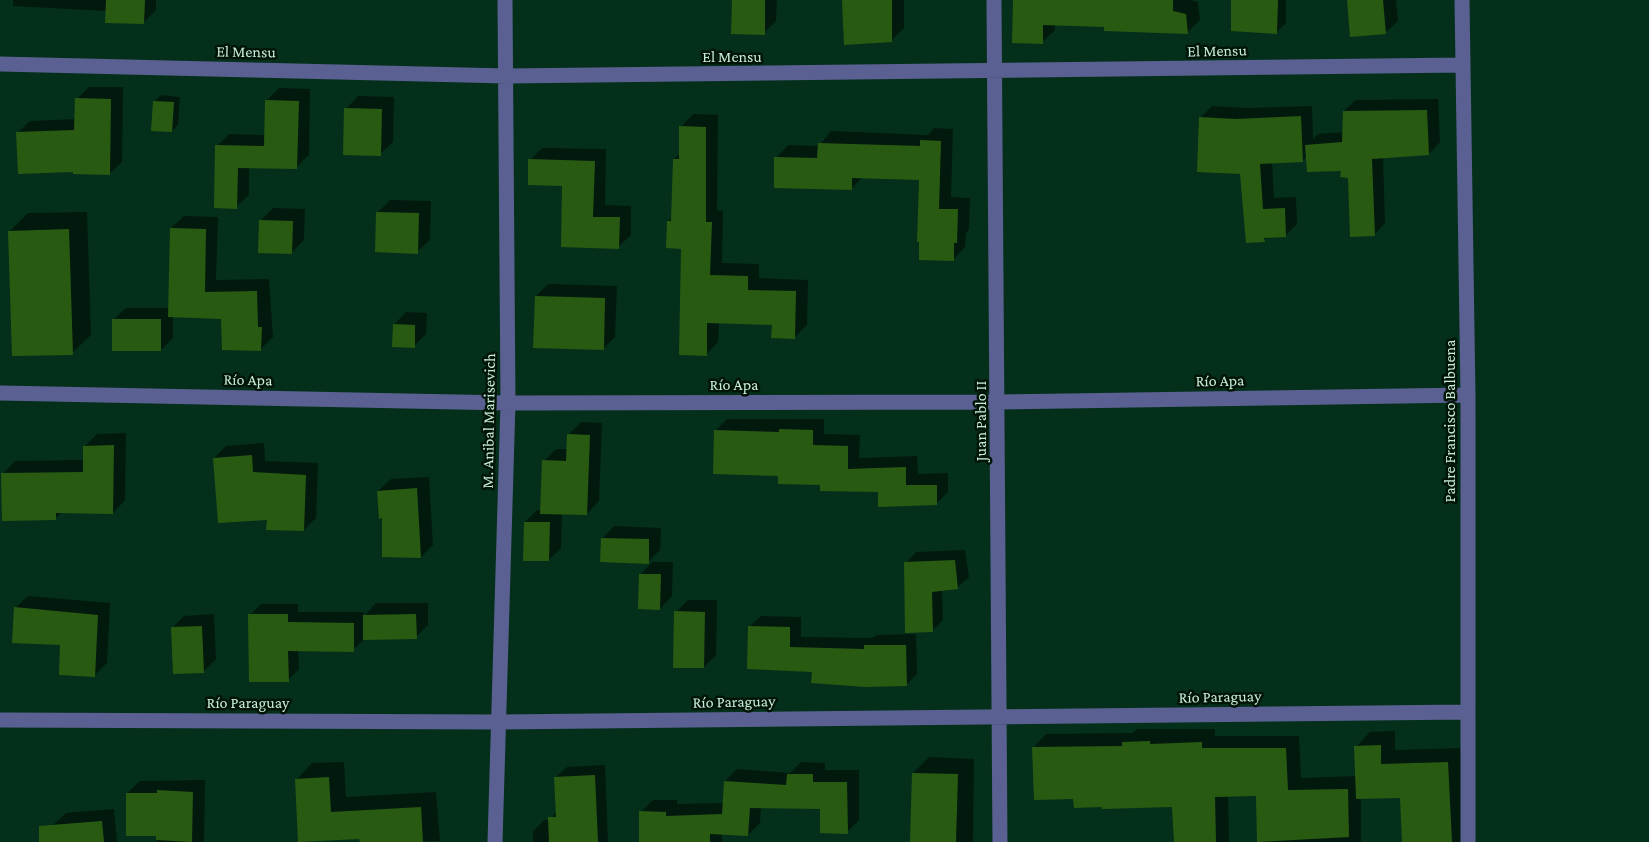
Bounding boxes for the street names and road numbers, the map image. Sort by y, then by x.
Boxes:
street label: El Mensu [1187,41,1247,61]
street label: El Mensu [216,42,276,62]
street label: El Mensu [702,47,762,67]
street label: Padre Francisco Balbuena [1440,340,1460,502]
street label: M. Anibal Marisevich [478,353,500,489]
street label: Río Apa [223,370,273,390]
street label: Río Apa [1195,371,1245,391]
street label: Río Apa [710,375,758,395]
street label: Juan Pablo II [971,381,991,461]
street label: Río Paraguay [1178,687,1262,707]
street label: Río Paraguay [692,692,776,712]
street label: Río Paraguay [207,693,289,713]

